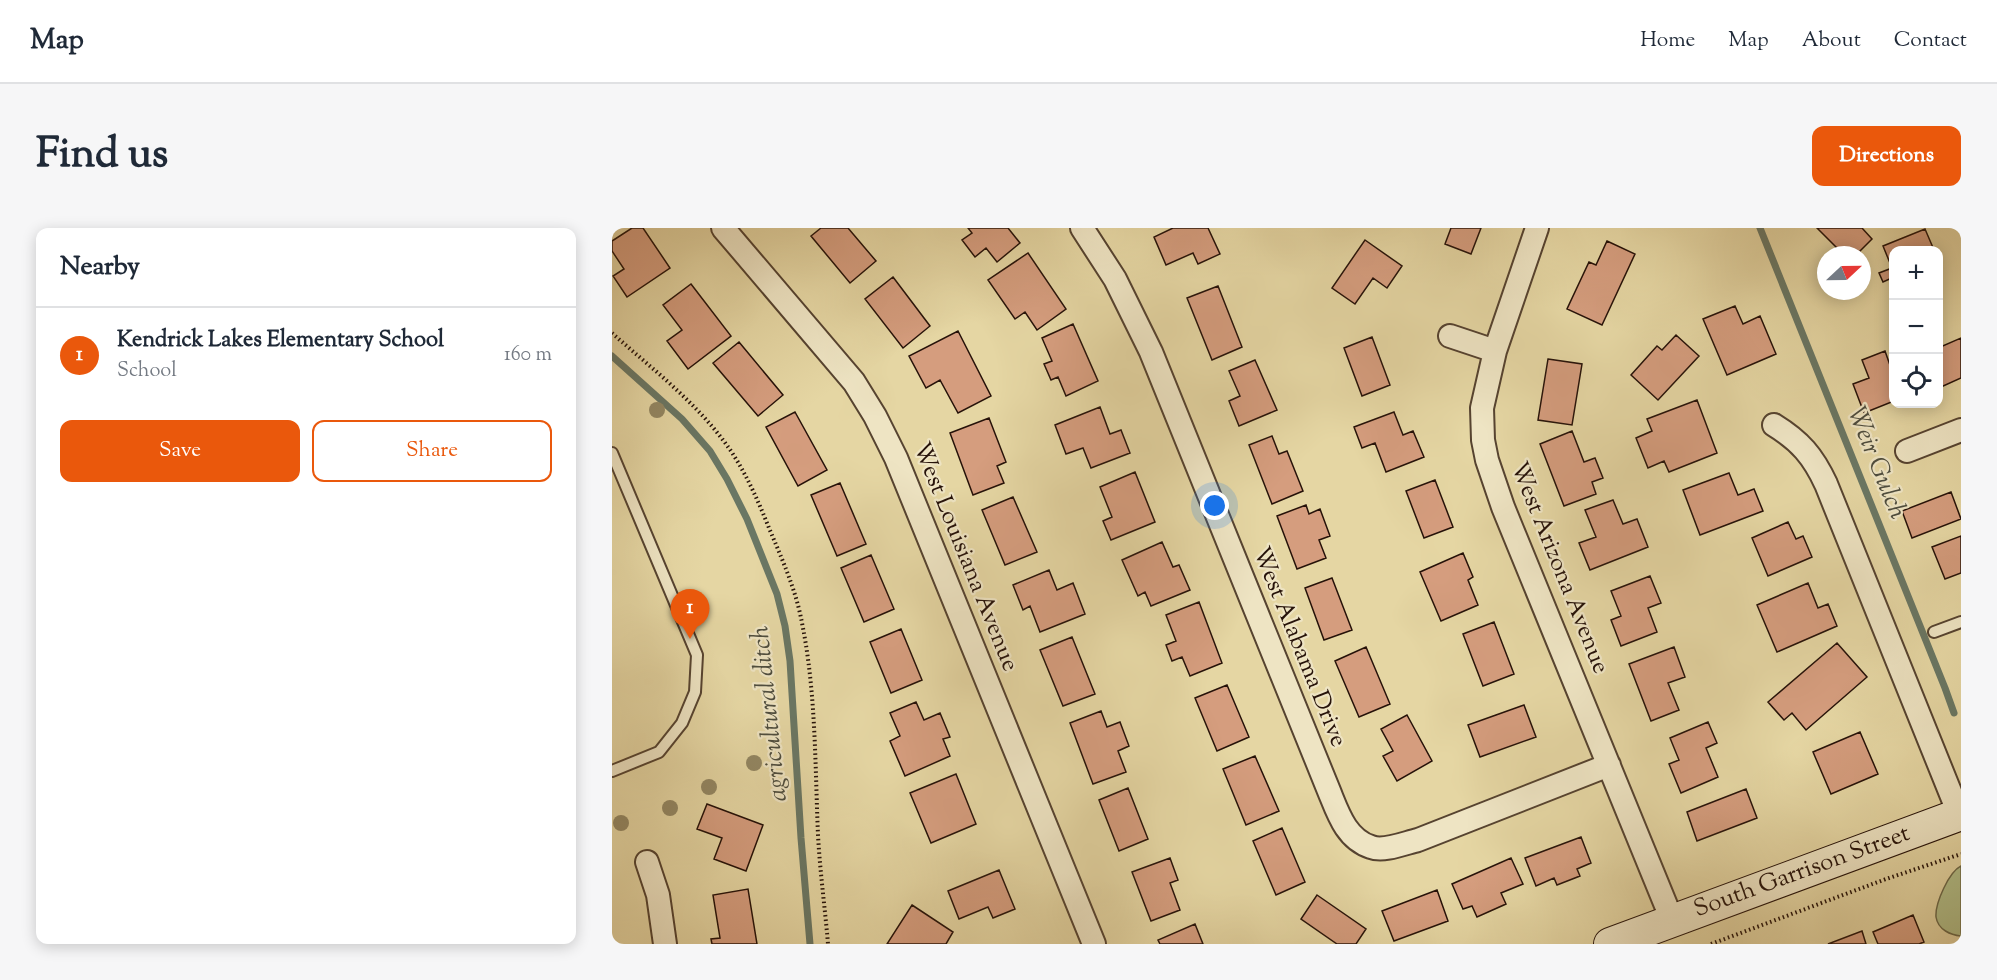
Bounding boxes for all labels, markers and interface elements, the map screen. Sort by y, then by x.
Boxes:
text: Map [30,21,84,61]
text: Home [1640,26,1695,56]
text: Map [1728,26,1769,56]
text: About [1802,26,1861,56]
text: Contact [1894,26,1967,56]
text: Find us [36,126,168,186]
button: Directions [1812,126,1961,186]
north arrow [1817,246,1871,300]
map controls [1889,246,1943,408]
button: + [1889,246,1943,300]
text: Nearby [60,249,140,286]
button: − [1889,300,1943,354]
text: Kendrick Lakes Elementary School [117,325,444,357]
text: 1 [76,341,83,370]
text: 160 m [504,341,552,370]
button: locate [1889,354,1943,408]
text: School [117,357,177,386]
water label: Weir Gulch [1837,401,1915,525]
button: Save [60,420,300,482]
button: Share [312,420,552,482]
street label: West Louisiana Avenue [903,437,1027,677]
street label: West Arizona Avenue [1501,457,1617,679]
your location [1200,491,1229,520]
street label: West Alabama Drive [1243,542,1355,752]
pin: 1 [670,590,710,639]
water label: agricultural ditch [742,624,798,804]
street label: South Garrison Street [1689,817,1915,927]

